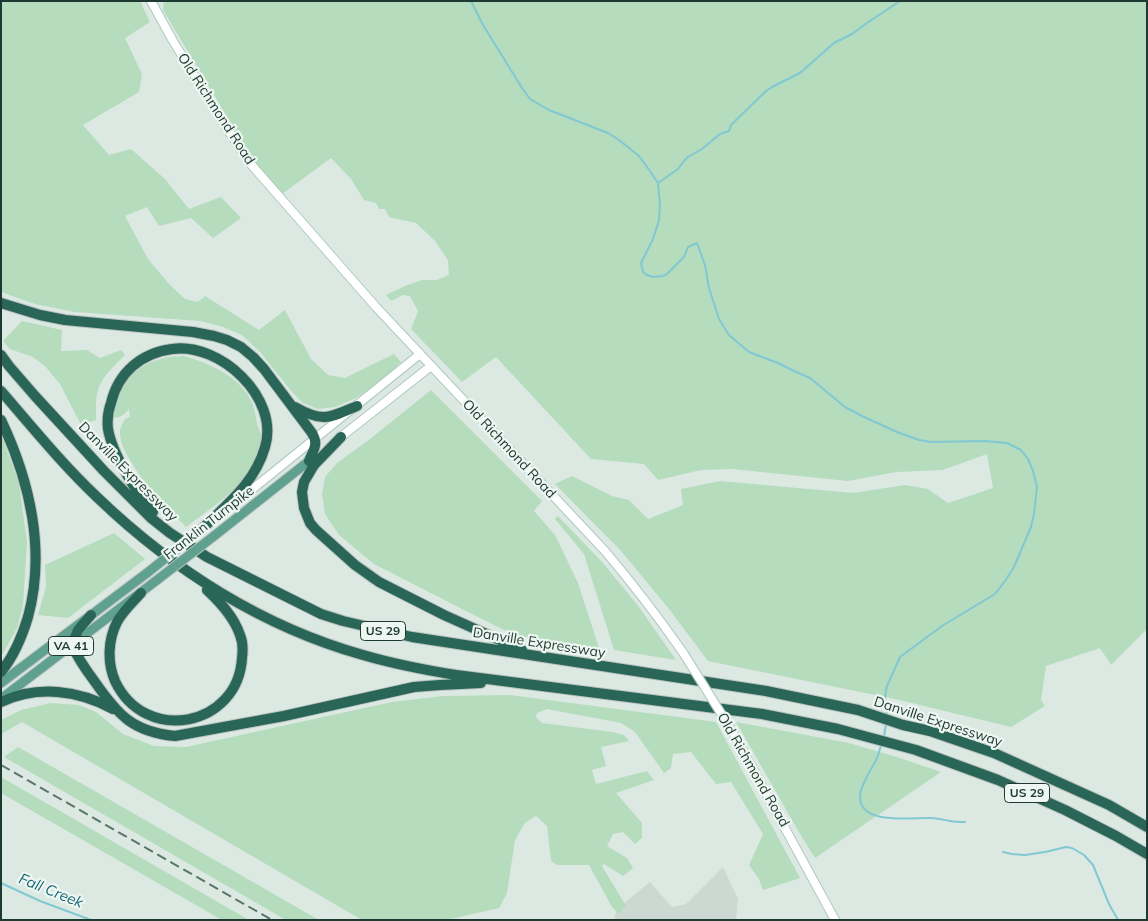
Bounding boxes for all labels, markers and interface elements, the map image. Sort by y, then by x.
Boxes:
street label: Old Richmond Road [174,50,258,168]
street label: Old Richmond Road [459,396,559,502]
street label: Danville Expressway [75,419,181,525]
street label: Franklin Turnpike [160,482,258,564]
road number: US 29 [360,622,406,640]
street label: Danville Expressway [472,624,606,662]
road number: VA 41 [48,636,94,656]
street label: Danville Expressway [872,693,1004,751]
street label: Old Richmond Road [713,710,793,830]
road number: US 29 [1004,784,1050,802]
water label: Fall Creek [16,870,86,912]

